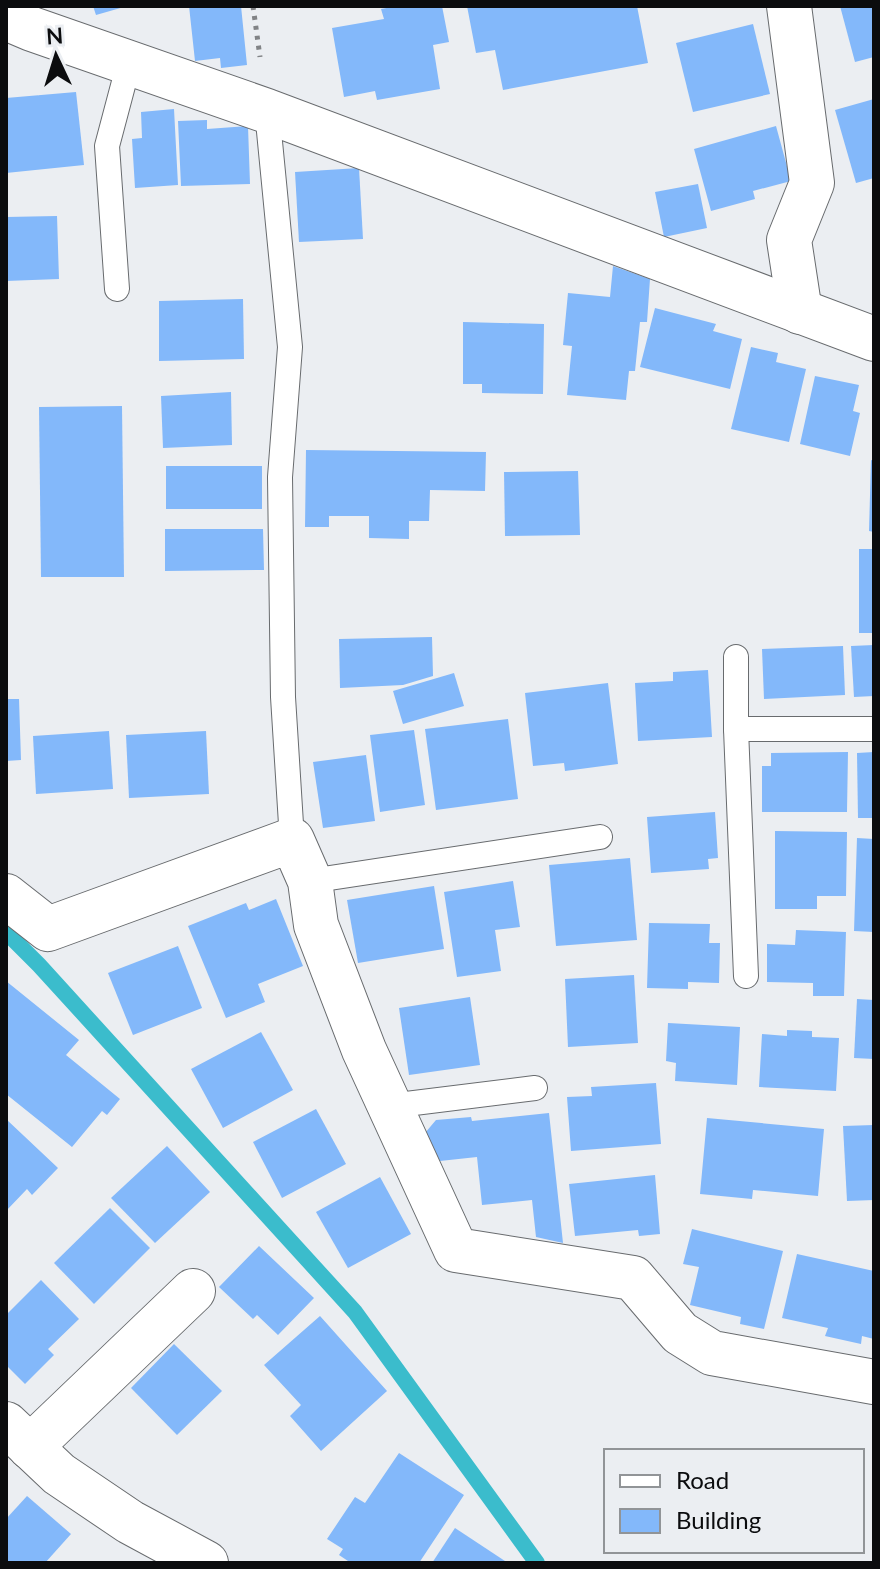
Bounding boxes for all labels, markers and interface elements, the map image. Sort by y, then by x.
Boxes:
north arrow [16,16,96,96]
text: N [45,21,64,50]
legend [604,1449,864,1553]
text: Road [676,1465,729,1494]
text: Building [676,1505,761,1534]

